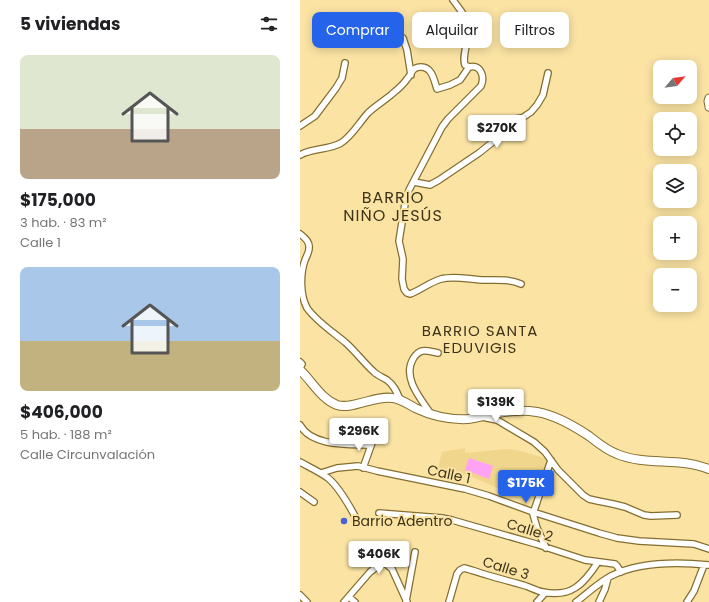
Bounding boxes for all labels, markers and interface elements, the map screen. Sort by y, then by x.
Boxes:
text: 5 viviendas [20,12,120,36]
chip: Comprar [312,12,404,48]
chip: Alquilar [412,12,492,48]
chip: Filtros [500,12,569,48]
icon: filters [258,13,280,35]
north arrow [653,60,697,104]
map controls [653,60,697,312]
icon: home [114,81,186,153]
button: locate [653,112,697,156]
pin: $270K [469,115,525,149]
text: $270K [477,118,517,137]
button: layers [653,164,697,208]
district label: BARRIO NIÑO JESÚS [343,186,443,227]
text: $175,000 [20,188,96,212]
text: 3 hab. · 83 m² [20,213,106,232]
button: + [653,216,697,260]
text: Calle 1 [20,233,61,252]
button: − [653,268,697,312]
icon: home [114,293,186,365]
district label: BARRIO SANTA EDUVIGIS [422,320,538,358]
pin: $139K [468,389,524,423]
text: $139K [477,392,515,411]
text: $406,000 [20,400,103,424]
pin: $296K [331,418,387,452]
text: $296K [338,421,380,440]
text: 5 hab. · 188 m² [20,425,112,444]
text: Calle Circunvalación [20,445,155,464]
street label: Calle 1 [425,460,473,488]
pin: $175K [498,470,554,504]
text: $175K [507,473,545,492]
place label: Barrio Adentro [352,511,452,531]
street label: Calle 2 [504,513,556,547]
marker: Barrio Adentro [339,516,349,526]
pin: $406K [351,541,407,575]
text: $406K [357,544,401,563]
street label: Calle 3 [480,551,532,585]

